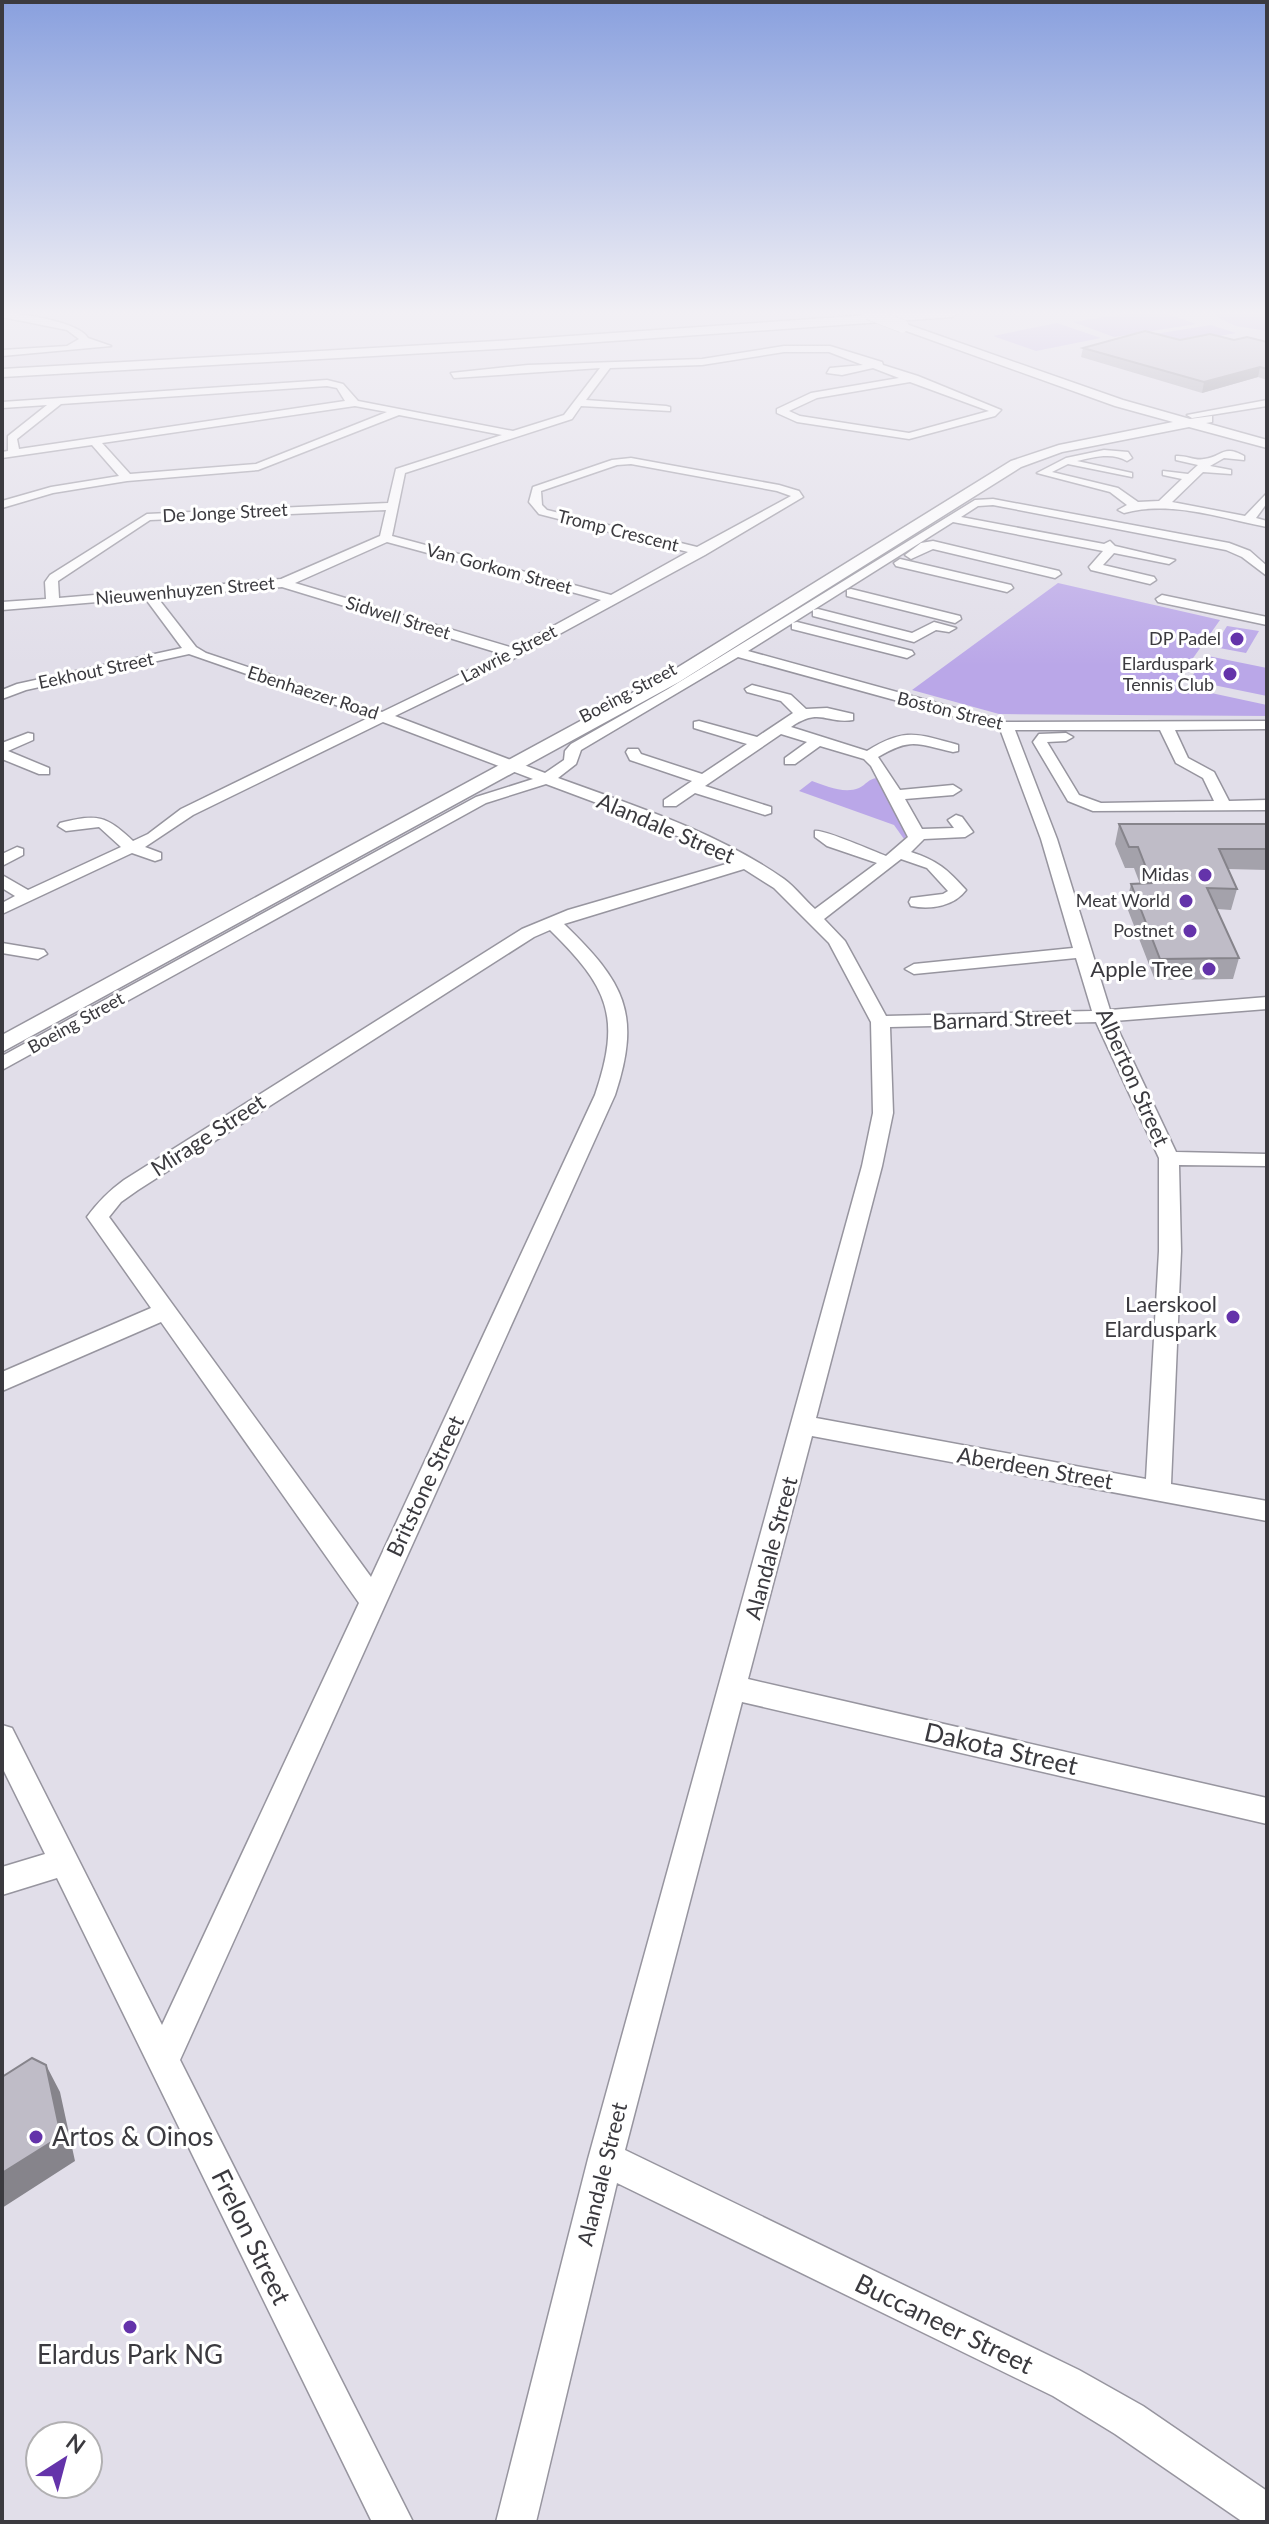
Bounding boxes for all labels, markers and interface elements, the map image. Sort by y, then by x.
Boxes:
street label: De Jonge Street [162,498,289,526]
street label: Tromp Crescent [555,504,682,556]
street label: Van Gorkom Street [424,538,575,598]
street label: Nieuwenhuyzen Street [94,571,276,609]
street label: Sidwell Street [343,591,454,644]
street label: Lawrie Street [457,619,561,687]
place label: DP Padel [1149,627,1221,649]
marker: DP Padel [1228,630,1246,648]
street label: Eekhout Street [36,647,156,693]
place label: Elarduspark Tennis Club [1122,652,1215,695]
street label: Boeing Street [575,657,680,727]
street label: Ebenhaezer Road [245,660,382,724]
marker: Elarduspark Tennis Club [1221,665,1239,683]
street label: Boston Street [895,686,1006,734]
street label: Alandale Street [593,786,739,869]
place label: Midas [1141,863,1189,885]
marker: Midas [1196,866,1214,884]
place label: Meat World [1076,889,1170,911]
marker: Meat World [1177,892,1195,910]
place label: Postnet [1113,919,1175,941]
marker: Postnet [1181,922,1199,940]
place label: Apple Tree [1090,955,1193,982]
marker: Apple Tree [1200,960,1218,978]
street label: Boeing Street [23,986,128,1058]
street label: Barnard Street [932,1003,1072,1034]
street label: Alberton Street [1091,1004,1176,1150]
street label: Mirage Street [146,1088,270,1182]
place label: Laerskool Elarduspark [1104,1290,1218,1342]
marker: Laerskool Elarduspark [1224,1308,1242,1326]
street label: Britstone Street [380,1411,469,1561]
street label: Aberdeen Street [955,1441,1115,1495]
street label: Alandale Street [738,1473,803,1622]
street label: Dakota Street [921,1715,1082,1781]
street label: Alandale Street [571,2099,632,2248]
place label: Artos & Oinos [52,2120,213,2152]
marker: Artos & Oinos [27,2128,45,2146]
street label: Frelon Street [205,2164,299,2310]
street label: Buccaneer Street [850,2266,1039,2380]
marker: Elardus Park NG [121,2318,139,2336]
place label: Elardus Park NG [37,2338,223,2370]
north arrow [24,2420,104,2500]
text: N [61,2428,91,2459]

